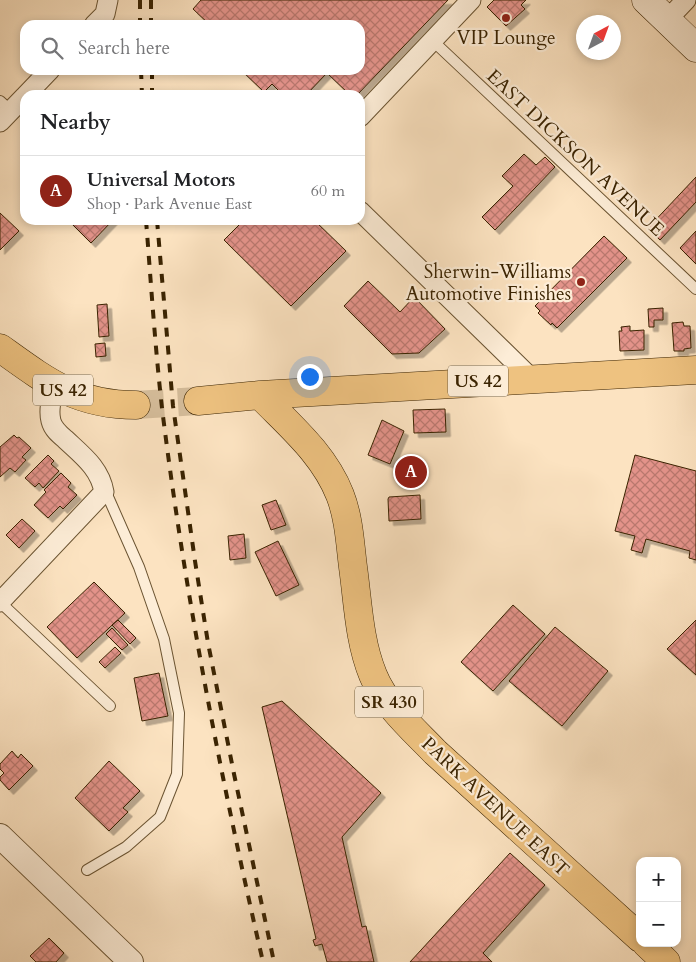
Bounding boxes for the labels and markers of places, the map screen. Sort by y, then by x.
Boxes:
marker: VIP Lounge [500,12,512,24]
place label: VIP Lounge [456,25,556,51]
place label: Sherwin-Williams Automotive Finishes [406,259,571,307]
marker: Sherwin-Williams Automotive Finishes [575,276,587,288]
pin: A [395,453,427,491]

